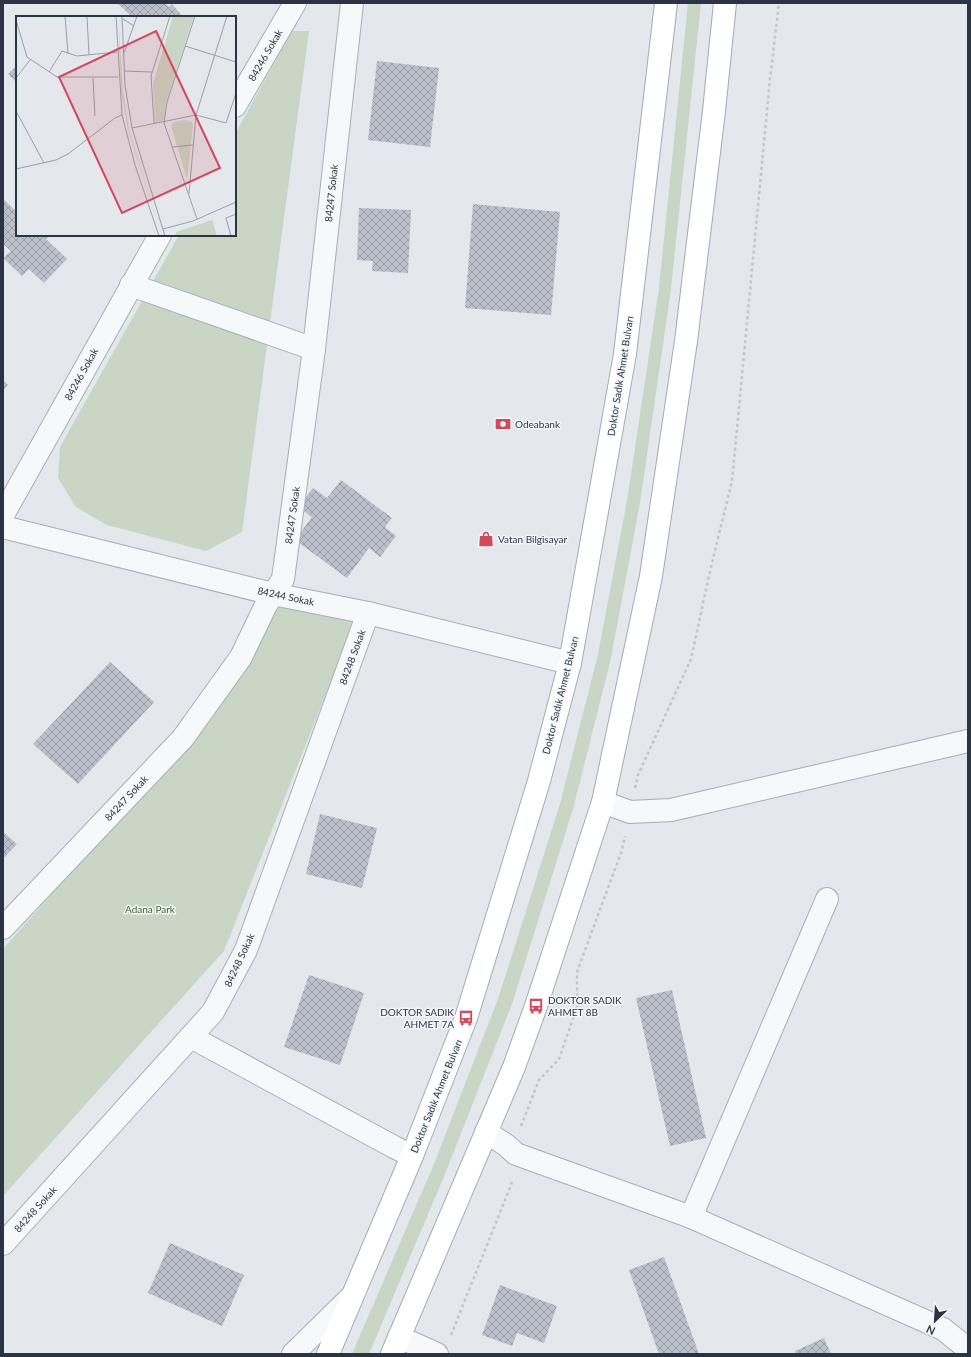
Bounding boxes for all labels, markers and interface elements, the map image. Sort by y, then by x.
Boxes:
inset map [16,16,236,236]
street label: 84246 Sokak [245,26,285,83]
street label: 84247 Sokak [322,163,340,222]
street label: Doktor Sadık Ahmet Bulvarı [605,315,635,437]
street label: 84246 Sokak [62,345,101,402]
bank icon: Odeabank [494,415,512,433]
place label: Odeabank [515,418,561,430]
street label: 84247 Sokak [282,485,302,544]
shop icon: Vatan Bilgisayar [477,530,495,548]
place label: Vatan Bilgisayar [498,533,568,545]
street label: 84244 Sokak [257,584,316,608]
street label: 84248 Sokak [336,627,368,686]
street label: Doktor Sadık Ahmet Bulvarı [539,635,581,755]
street label: 84247 Sokak [102,772,151,823]
park label: Adana Park [125,903,176,915]
street label: 84248 Sokak [221,930,257,989]
place label: DOKTOR SADIK AHMET 8B [548,994,622,1018]
bus stop icon: DOKTOR SADIK AHMET 8B [527,997,545,1015]
place label: DOKTOR SADIK AHMET 7A [380,1006,454,1030]
bus stop icon: DOKTOR SADIK AHMET 7A [457,1009,475,1027]
street label: Doktor Sadık Ahmet Bulvarı [408,1037,464,1155]
street label: 84248 Sokak [11,1183,59,1234]
north arrow [915,1301,955,1341]
text: N [924,1323,937,1338]

